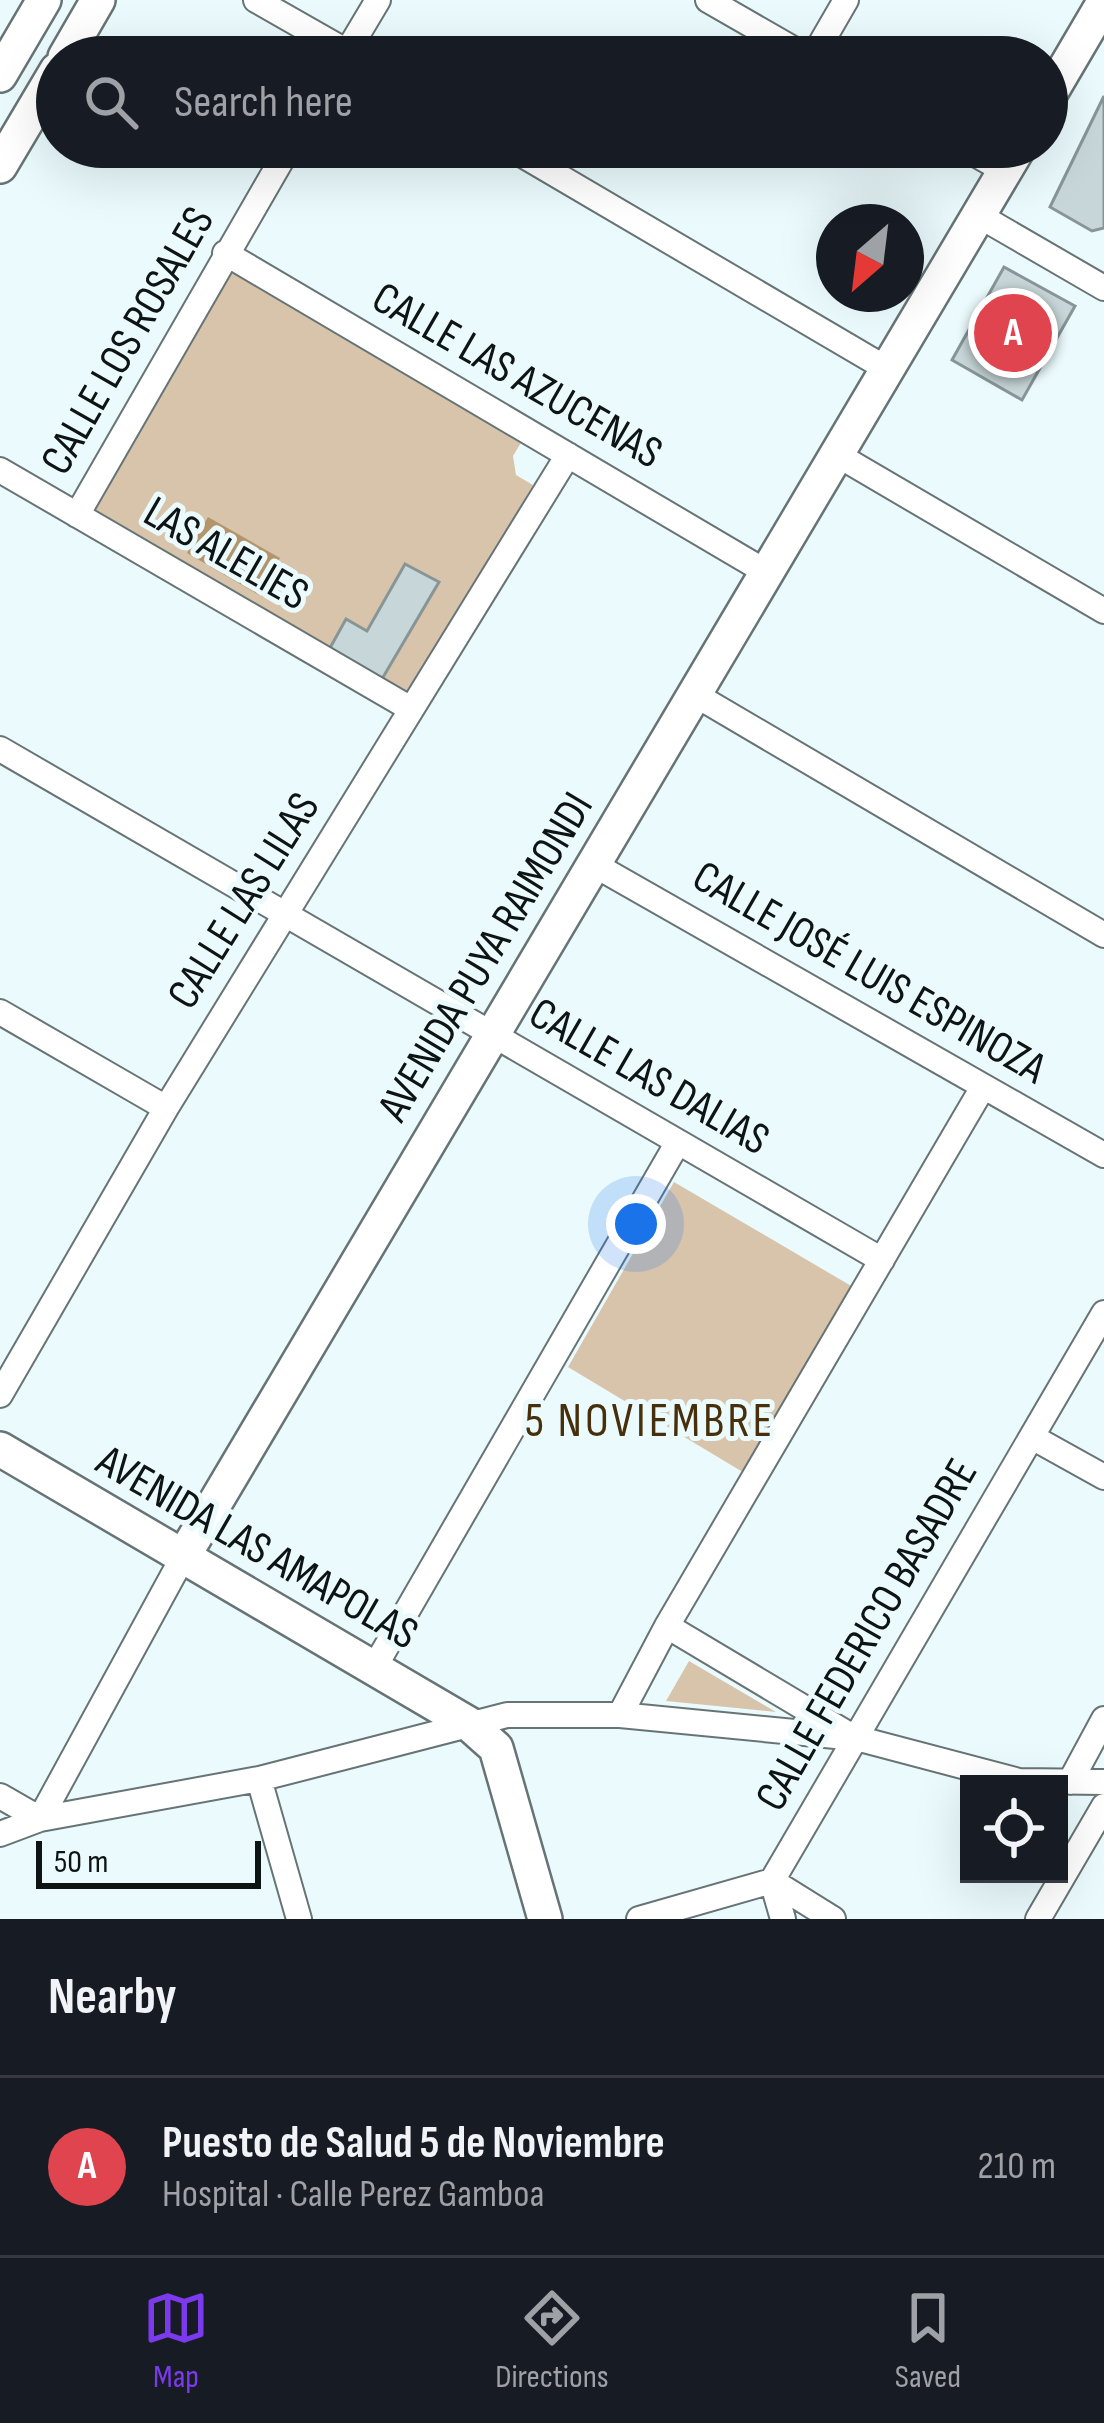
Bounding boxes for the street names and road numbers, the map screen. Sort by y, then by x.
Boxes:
street label: CALLE LOS ROSALES [29,197,227,485]
street label: CALLE LAS AZUCENAS [362,271,672,481]
street label: LAS ALELIES [134,485,318,623]
street label: CALLE LAS LILAS [156,783,332,1019]
street label: AVENIDA PUYA RAIMONDI [366,783,606,1132]
street label: CALLE JOSÉ LUIS ESPINOZA [683,850,1056,1097]
street label: CALLE LAS DALIAS [519,986,779,1168]
street label: AVENIDA LAS AMAPOLAS [86,1433,427,1662]
street label: CALLE FEDERICO BASADRE [744,1449,990,1821]

